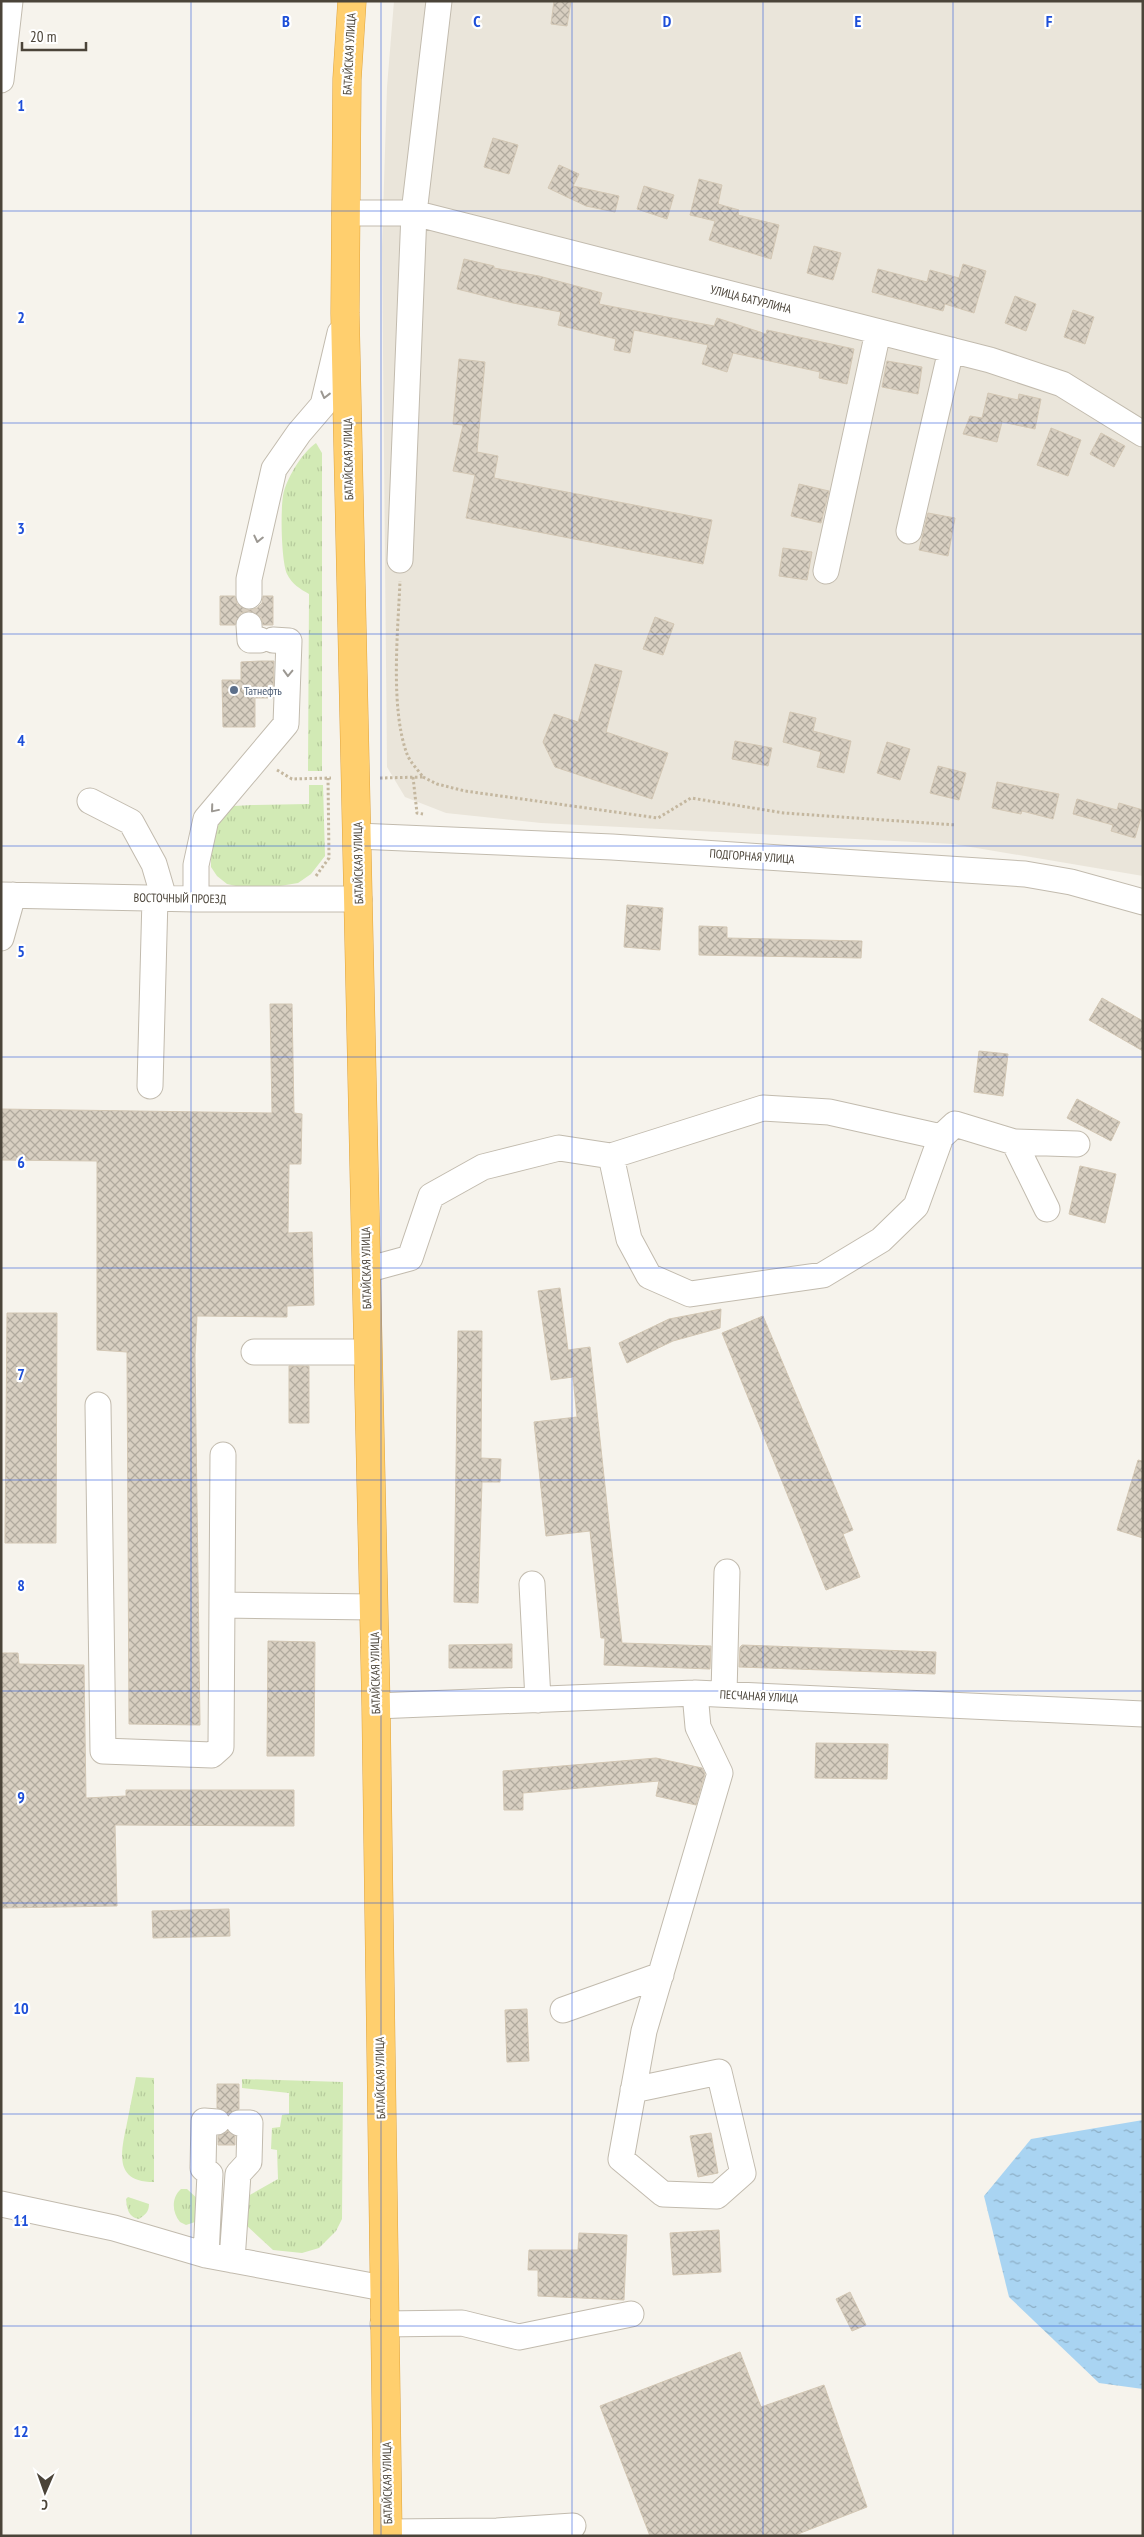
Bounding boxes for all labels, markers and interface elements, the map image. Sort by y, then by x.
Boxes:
text: B [282,11,290,31]
text: C [473,11,481,31]
text: D [663,11,672,31]
text: E [855,11,862,31]
text: F [1046,11,1053,31]
street label: БАТАЙСКАЯ УЛИЦА [339,12,359,95]
scale bar [22,20,86,52]
text: 20 m [30,27,56,46]
text: 1 [17,95,25,115]
street label: УЛИЦА БАТУРЛИНА [709,282,794,316]
text: 2 [17,307,25,327]
one-way arrow [320,390,331,399]
street label: БАТАЙСКАЯ УЛИЦА [340,417,356,500]
text: 3 [17,518,25,538]
one-way arrow [253,534,264,543]
one-way arrow [283,670,293,677]
place label: Татнефть [244,683,282,698]
marker: Татнефть [228,684,240,696]
text: 4 [17,730,25,750]
one-way arrow [211,803,220,812]
street label: БАТАЙСКАЯ УЛИЦА [350,821,366,904]
street label: ПОДГОРНАЯ УЛИЦА [709,846,795,866]
street label: ВОСТОЧНЫЙ ПРОЕЗД [133,890,227,906]
text: 5 [17,941,25,961]
text: 6 [17,1152,25,1172]
street label: БАТАЙСКАЯ УЛИЦА [358,1226,374,1309]
text: 7 [17,1364,25,1384]
text: 8 [17,1575,25,1595]
street label: БАТАЙСКАЯ УЛИЦА [367,1631,383,1714]
street label: ПЕСЧАНАЯ УЛИЦА [719,1686,799,1706]
text: 9 [17,1787,25,1807]
text: 10 [13,1998,29,2018]
street label: БАТАЙСКАЯ УЛИЦА [372,2036,388,2119]
text: 11 [13,2210,29,2230]
text: 12 [13,2421,29,2441]
street label: БАТАЙСКАЯ УЛИЦА [379,2441,395,2524]
north arrow [20,2467,70,2517]
text: С [40,2496,48,2514]

